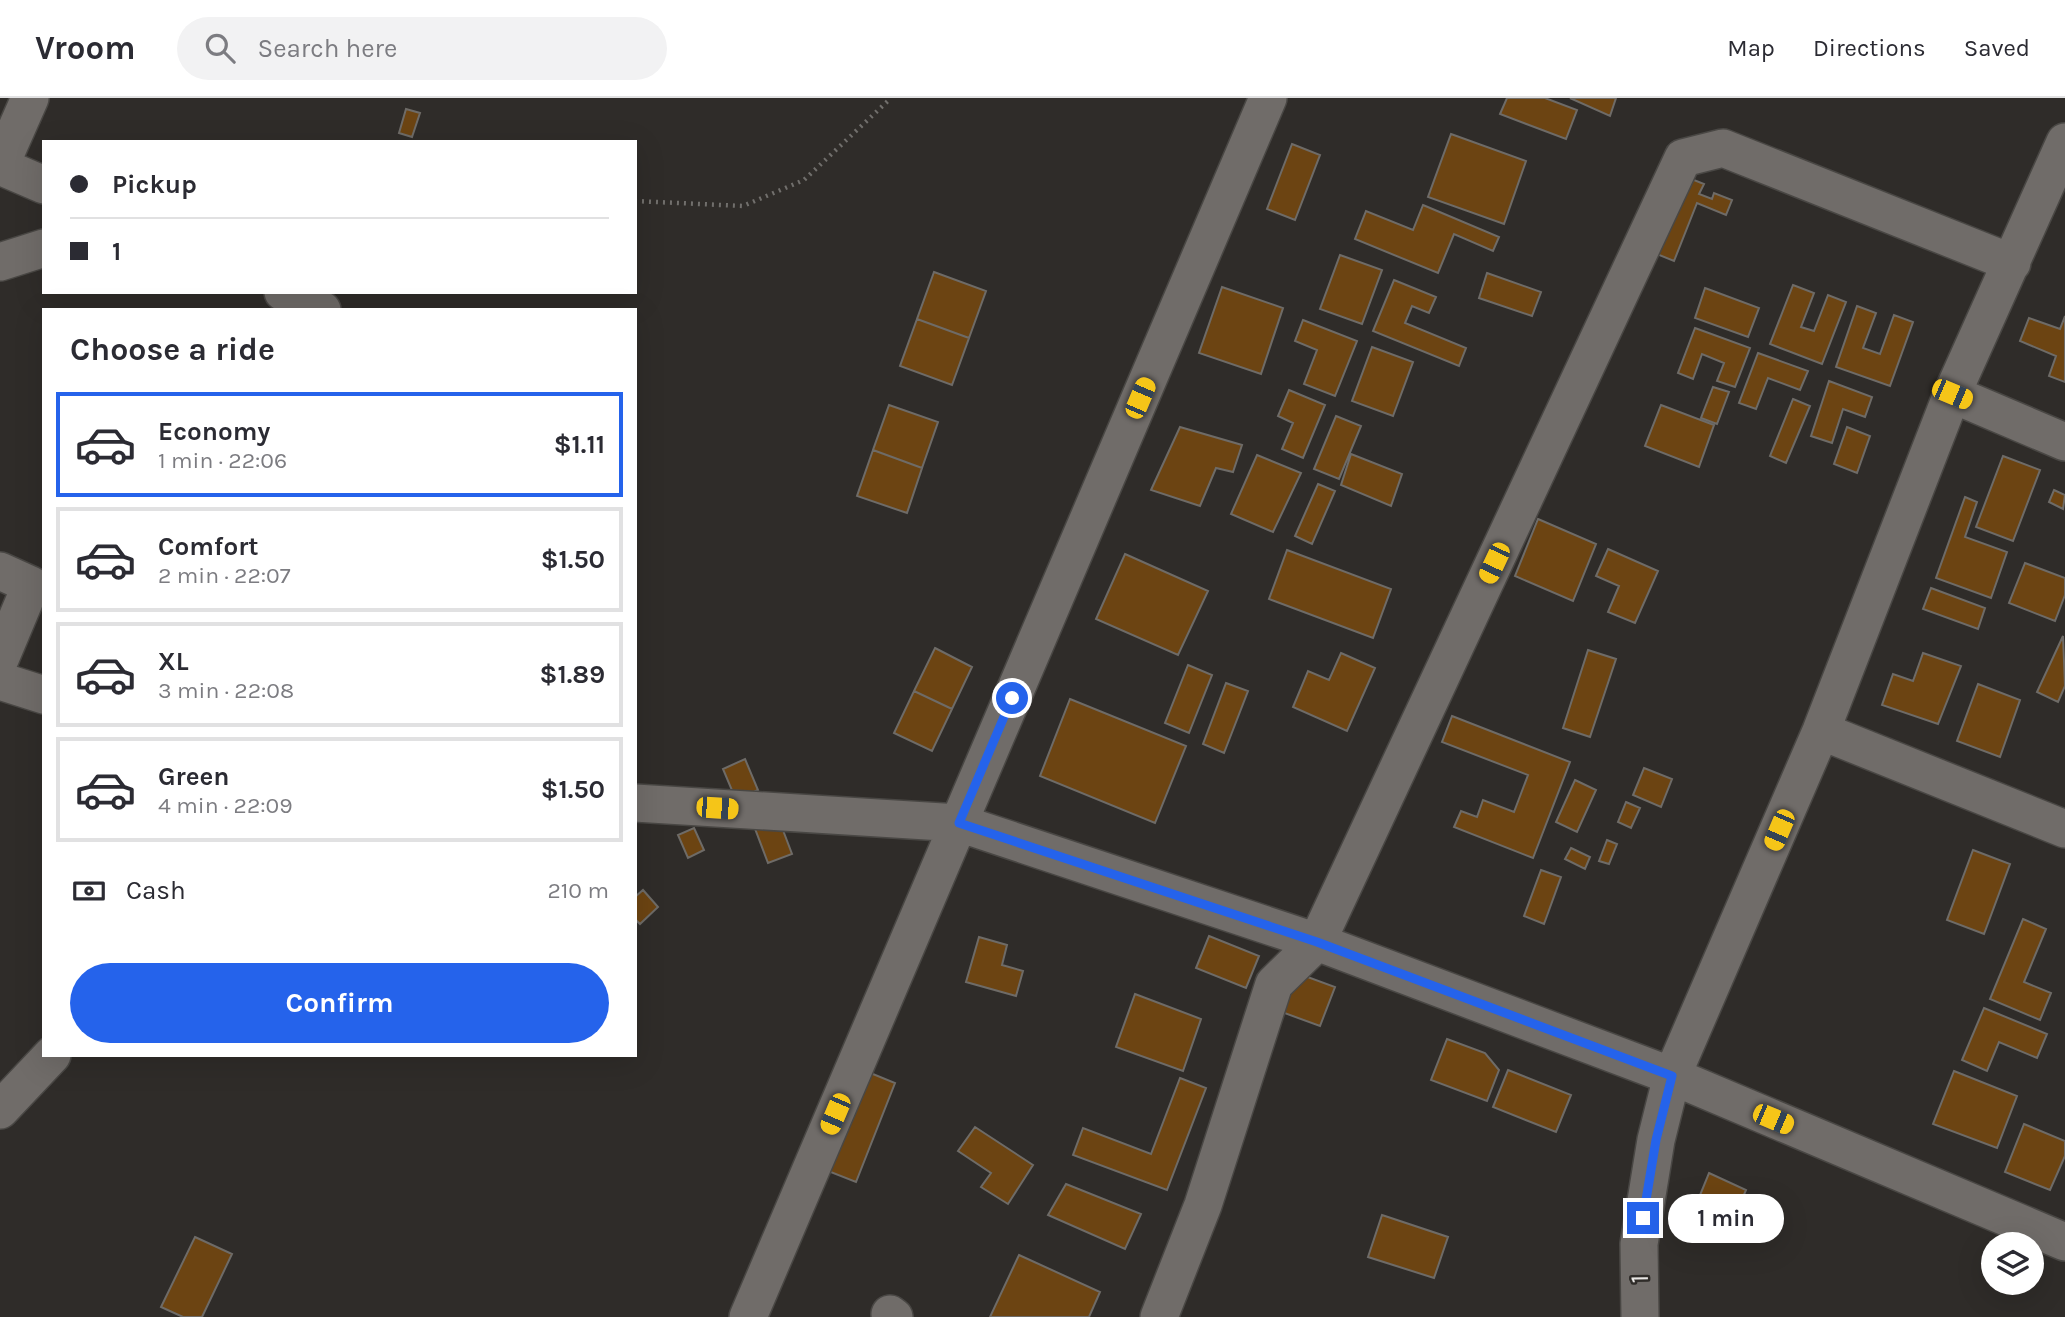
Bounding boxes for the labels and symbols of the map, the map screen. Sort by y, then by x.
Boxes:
car [1123,375,1158,421]
car [1929,376,1976,412]
car [1476,540,1513,586]
route start [996,682,1028,714]
car [696,796,739,820]
car [1762,807,1797,853]
car [818,1091,853,1137]
car [1750,1101,1797,1137]
callout: 1 min [1668,1194,1783,1242]
route end [1627,1202,1659,1234]
street label: 1 [1624,1274,1655,1284]

